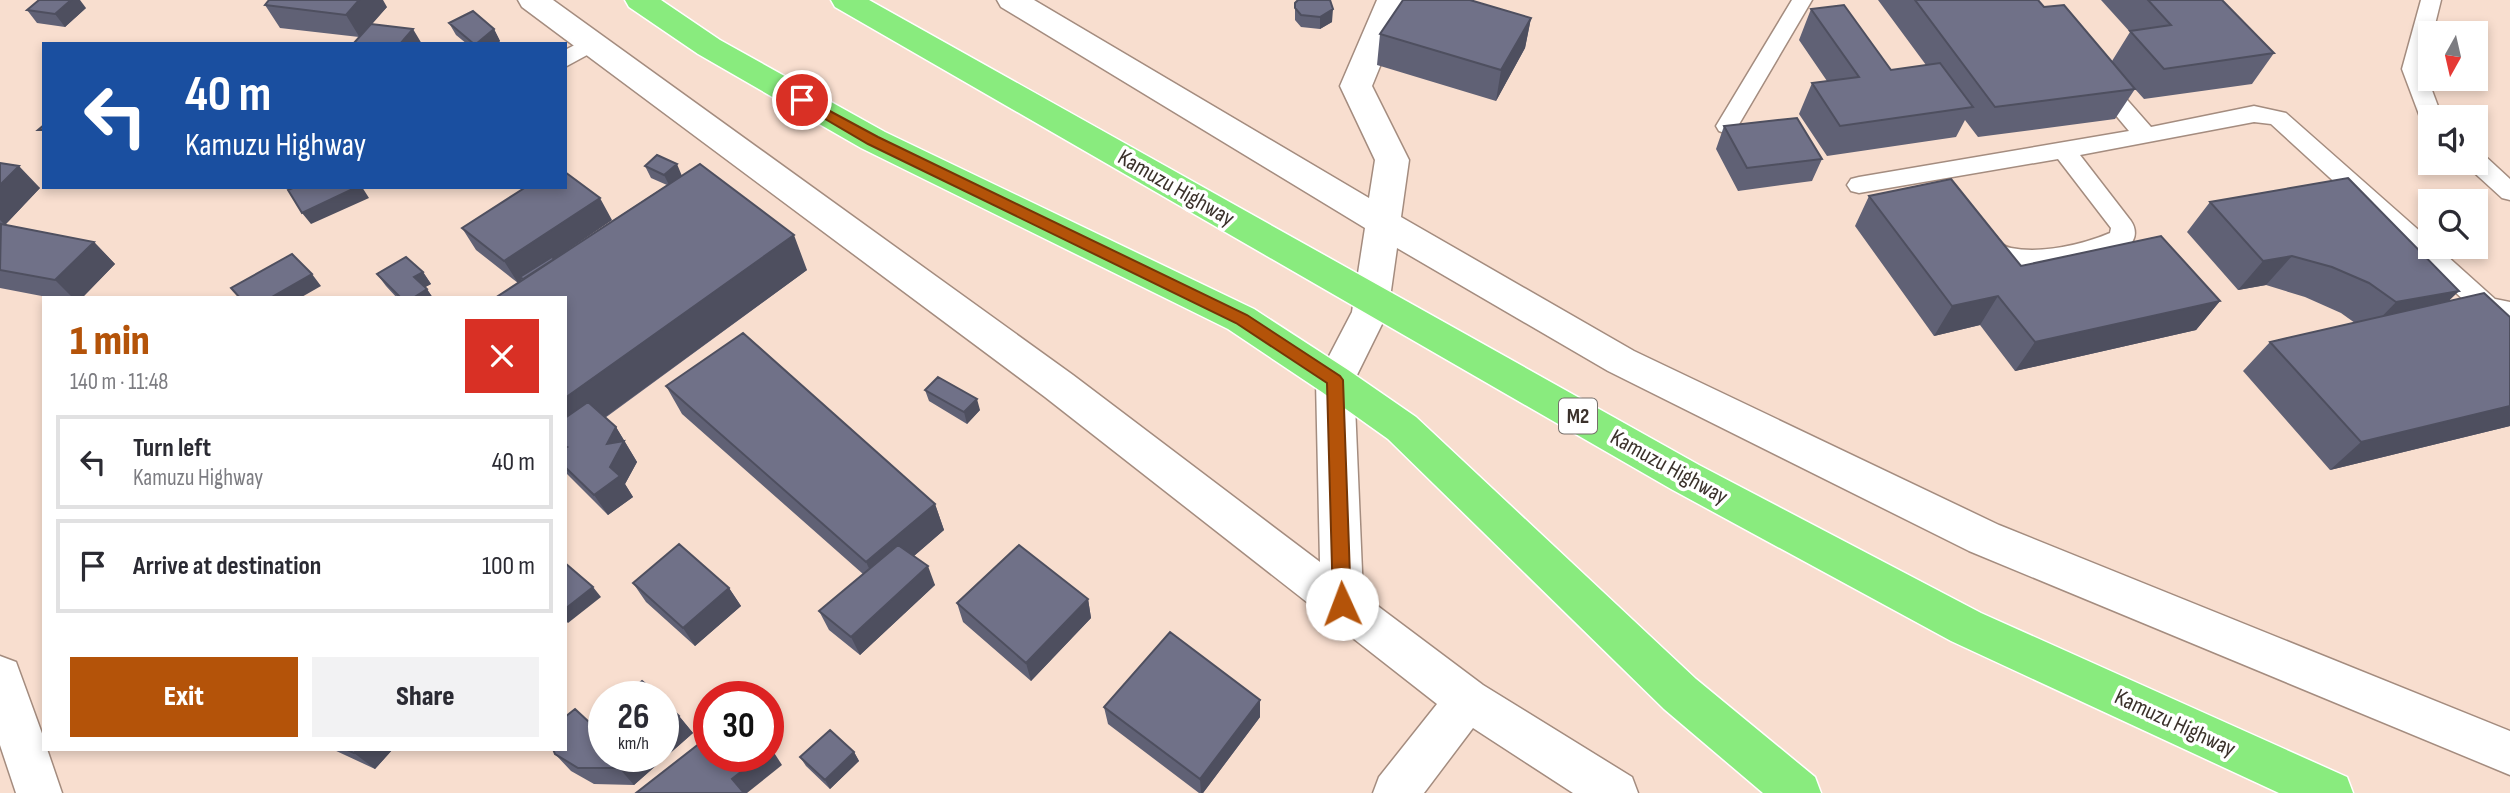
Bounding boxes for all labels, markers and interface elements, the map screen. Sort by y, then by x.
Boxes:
north arrow [2418,21,2488,91]
map controls [2418,21,2488,259]
text: 40 m [185,66,271,125]
icon: left [70,70,161,161]
pin [772,70,832,130]
icon: arrive [783,81,821,119]
button: sound [2418,105,2488,175]
text: Kamuzu Highway [185,126,366,165]
street label: Kamuzu Highway [1113,143,1239,233]
button: search [2418,189,2488,259]
text: 1 min [70,316,150,367]
button: close [465,319,539,393]
text: 140 m · 11:48 [70,368,168,396]
road number: M2 [1559,398,1597,434]
street label: Kamuzu Highway [1605,423,1733,511]
text: Turn left [133,433,211,464]
icon: left [74,443,112,481]
text: 40 m [492,447,535,478]
text: Kamuzu Highway [133,464,263,492]
icon: arrive [74,547,112,585]
text: Arrive at destination [133,551,321,582]
text: 100 m [482,551,535,582]
position arrow [1305,567,1379,641]
button: Exit [70,657,298,737]
button: Share [312,657,539,737]
speed limit sign: 30 [693,681,784,772]
street label: Kamuzu Highway [2110,683,2240,763]
text: 26 [618,696,649,739]
text: km/h [618,733,649,754]

